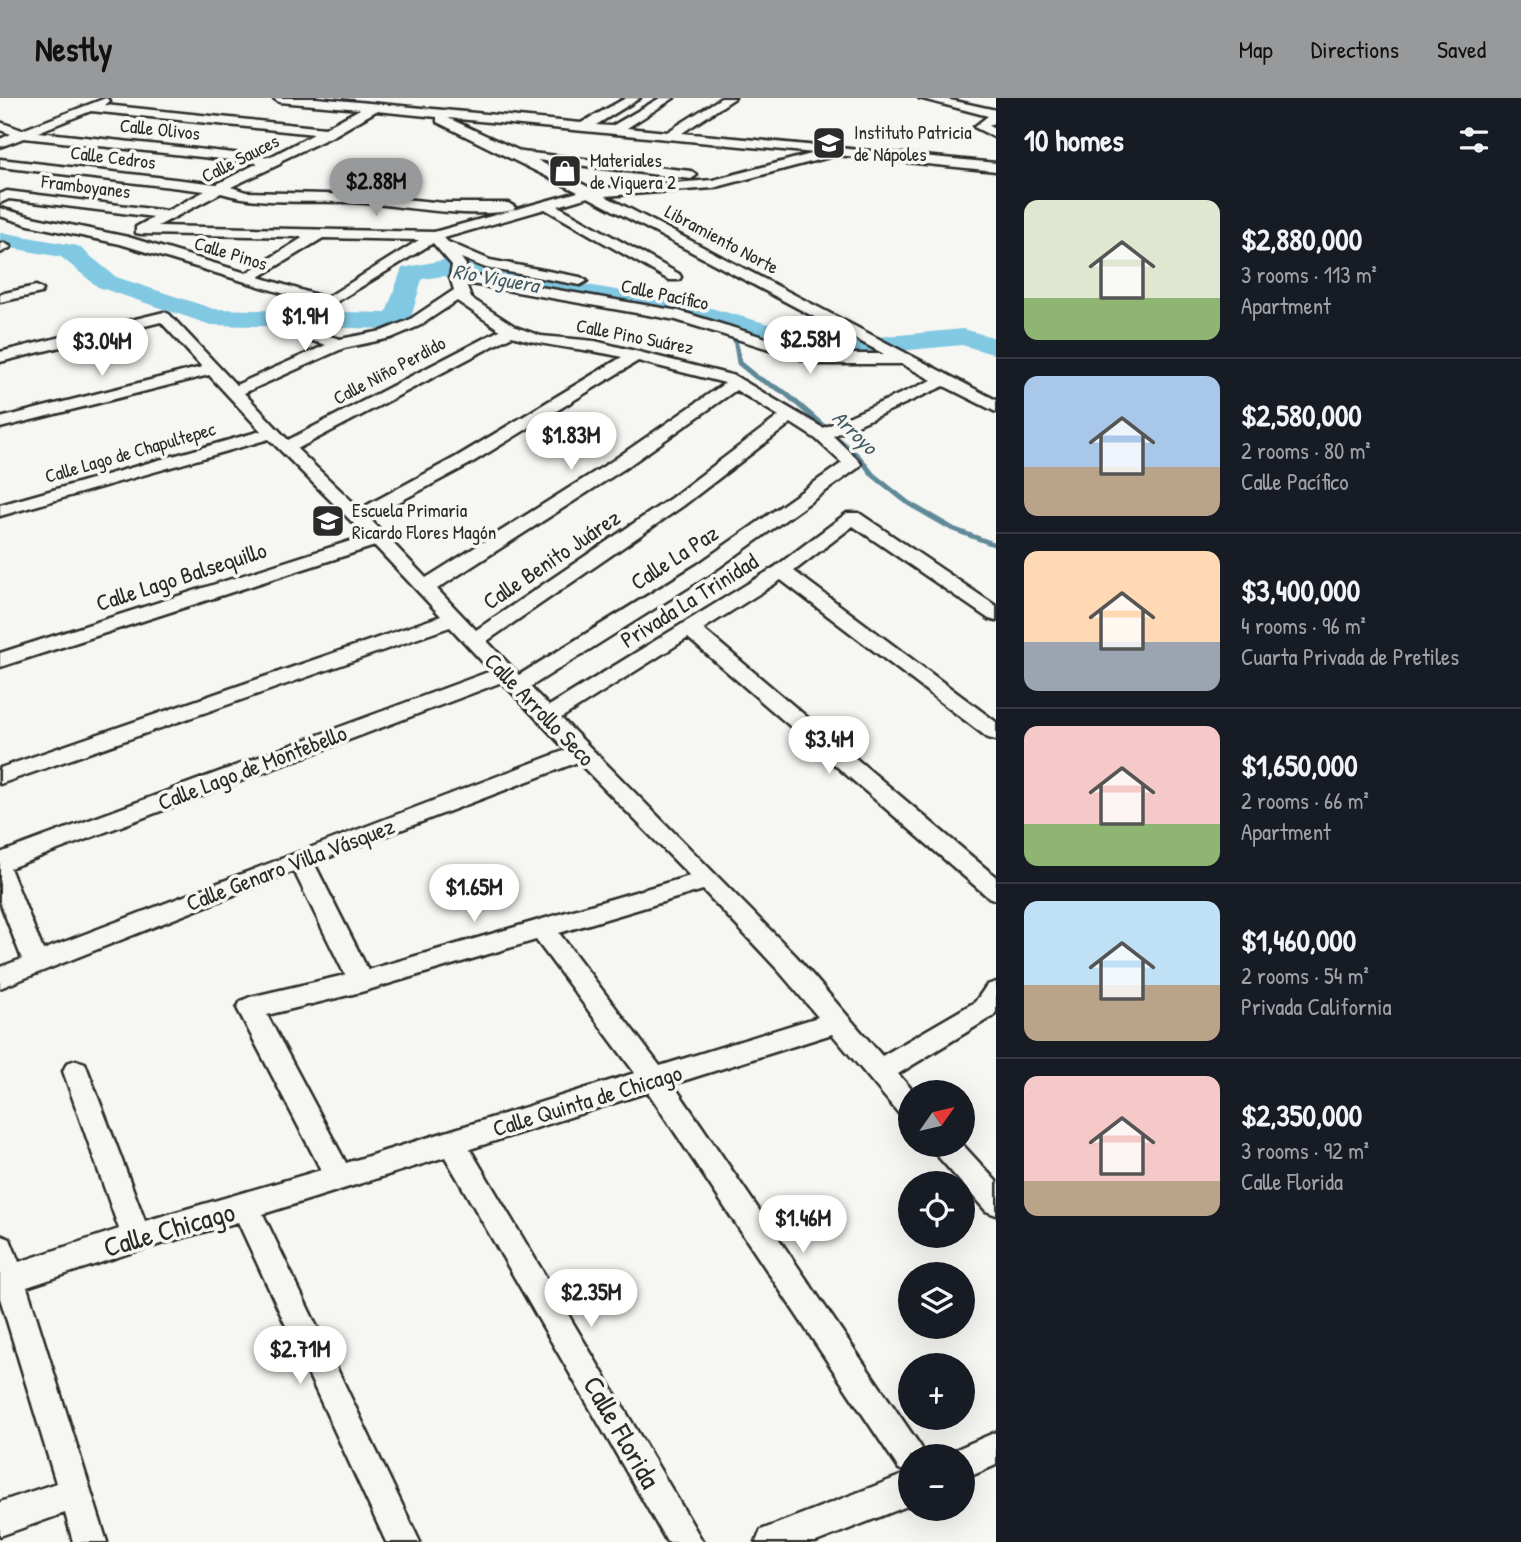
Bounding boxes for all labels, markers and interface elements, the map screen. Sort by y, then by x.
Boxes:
text: Nestly [35,27,112,71]
text: Map [1239,33,1273,65]
text: Directions [1311,33,1399,65]
text: Saved [1437,33,1486,65]
street label: Calle Olivos [119,112,201,146]
place label: Instituto Patricia de Nápoles [854,119,972,167]
text: 10 homes [1024,120,1124,160]
icon: filters [1455,121,1493,159]
school or university icon: Instituto Patricia de Nápoles [810,124,848,162]
street label: Calle Sauces [197,127,283,189]
street label: Calle Cedros [69,139,157,175]
place label: Materiales de Viguera 2 [590,147,676,195]
shop icon: Materiales de Viguera 2 [546,152,584,190]
pin: $2.88M [319,158,433,218]
text: $2.88M [346,165,406,196]
street label: Framboyanes [39,168,132,204]
street label: Libramiento Norte [661,198,784,280]
text: $2,880,000 [1241,219,1362,259]
icon: home [1080,228,1164,312]
street label: Calle Pinos [191,230,271,276]
water label: Río Viguera [451,256,544,300]
text: 3 rooms · 113 m² [1241,259,1377,290]
street label: Calle Pacífico [619,272,711,316]
text: Apartment [1241,290,1331,321]
pin: $1.9M [256,294,354,353]
text: $1.9M [281,300,329,331]
street label: Calle Pino Suárez [574,312,696,360]
pin: $2.58M [753,316,867,376]
pin: $3.04M [45,318,159,378]
text: $2.58M [780,323,840,354]
text: $3.04M [72,325,132,356]
street label: Calle Niño Perdido [328,329,450,411]
text: $2,580,000 [1241,395,1362,435]
water label: Arroyo [826,403,885,462]
icon: home [1080,404,1164,488]
pin: $1.83M [514,412,628,472]
street label: Calle Lago de Chapultepec [42,415,219,489]
text: $1.83M [542,419,600,450]
text: 2 rooms · 80 m² [1241,435,1371,466]
text: Calle Pacífico [1241,466,1349,497]
place label: Escuela Primaria Ricardo Flores Magón [352,497,496,545]
street label: Calle Benito Juárez [476,501,626,616]
school or university icon: Escuela Primaria Ricardo Flores Magón [309,502,347,540]
street label: Calle La Paz [624,517,724,597]
street label: Calle Lago Balsequillo [92,534,270,618]
street label: Privada La Trinidad [614,545,764,655]
text: $3,400,000 [1241,570,1360,610]
icon: home [1080,579,1164,663]
text: 4 rooms · 96 m² [1241,610,1366,641]
text: Cuarta Privada de Pretiles [1241,641,1459,672]
street label: Calle Arrollo Seco [478,646,602,772]
pin: $3.4M [780,716,878,776]
street label: Calle Lago de Montebello [153,717,351,817]
text: $3.4M [804,723,854,754]
text: $1,650,000 [1241,745,1358,785]
icon: home [1080,754,1164,838]
text: 2 rooms · 66 m² [1241,785,1369,816]
street label: Calle Genaro Villa Vásquez [181,810,399,918]
text: Apartment [1241,816,1331,847]
pin: $1.65M [417,864,531,924]
text: $1.65M [445,871,503,902]
text: $1,460,000 [1241,920,1356,960]
icon: home [1080,929,1164,1013]
text: 2 rooms · 54 m² [1241,960,1369,991]
text: Privada California [1241,991,1391,1022]
street label: Calle Quinta de Chicago [489,1056,685,1144]
north arrow [898,1080,975,1157]
map controls [898,1080,975,1521]
text: $2,350,000 [1241,1095,1362,1135]
icon: home [1080,1104,1164,1188]
text: 3 rooms · 92 m² [1241,1135,1369,1166]
text: Calle Florida [1241,1166,1343,1197]
button: locate [898,1171,975,1248]
street label: Calle Chicago [99,1192,239,1266]
pin: $1.46M [746,1196,860,1255]
text: $1.46M [775,1202,831,1233]
button: layers [898,1262,975,1339]
pin: $2.35M [534,1270,648,1329]
text: $2.35M [560,1276,622,1307]
pin: $2.71M [243,1326,357,1386]
text: $2.71M [270,1333,330,1364]
button: + [898,1353,975,1430]
street label: Calle Florida [575,1369,670,1495]
button: − [898,1444,975,1521]

